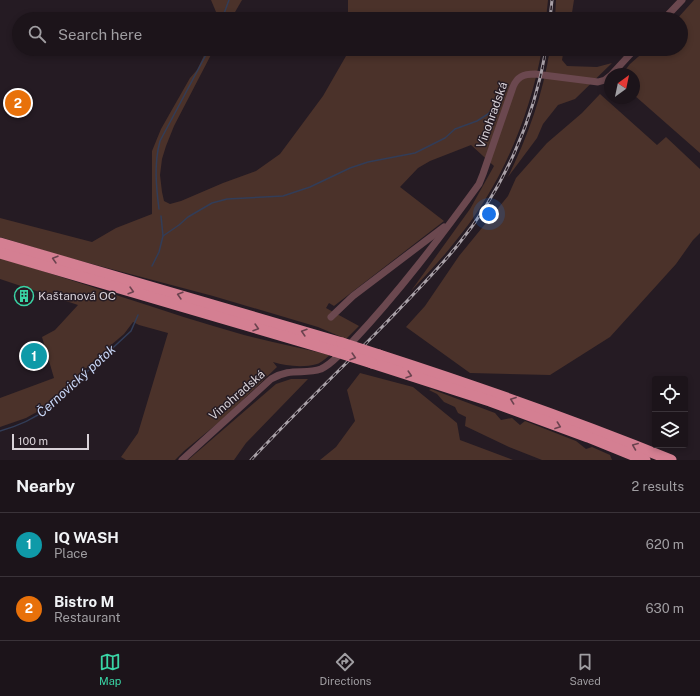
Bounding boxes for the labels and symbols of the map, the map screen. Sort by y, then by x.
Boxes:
north arrow [604,68,640,104]
street label: Vinohradská [474,80,510,150]
pin: 2 [5,88,31,118]
your location [479,204,499,224]
one-way arrow [51,255,58,264]
building icon: Kaštanová OC [13,285,35,307]
one-way arrow [128,286,135,295]
place label: Kaštanová OC [38,289,116,303]
one-way arrow [176,291,183,300]
one-way arrow [253,323,260,332]
one-way arrow [301,328,308,337]
pin: 1 [21,341,47,371]
water label: Černovický potok [33,342,119,420]
one-way arrow [349,352,356,361]
street label: Vinohradská [206,367,268,423]
one-way arrow [405,370,412,379]
one-way arrow [510,396,517,405]
one-way arrow [555,422,562,430]
scale bar [12,432,89,451]
one-way arrow [632,442,639,450]

